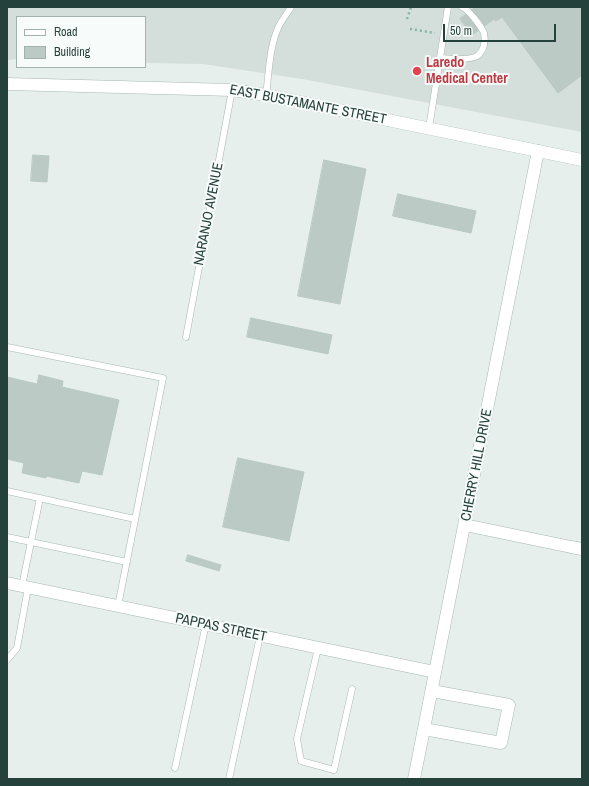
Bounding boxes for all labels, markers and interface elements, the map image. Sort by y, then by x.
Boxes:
legend [16,16,146,68]
scale bar [445,16,558,42]
text: 50 m [450,23,472,39]
text: Road [54,24,78,40]
text: Building [54,44,90,60]
place label: Laredo Medical Center [426,55,508,88]
marker: Laredo Medical Center [411,65,423,77]
street label: EAST BUSTAMANTE STREET [228,82,388,128]
street label: NARANJO AVENUE [191,161,227,267]
street label: CHERRY HILL DRIVE [458,407,496,523]
street label: PAPPAS STREET [174,610,268,646]

